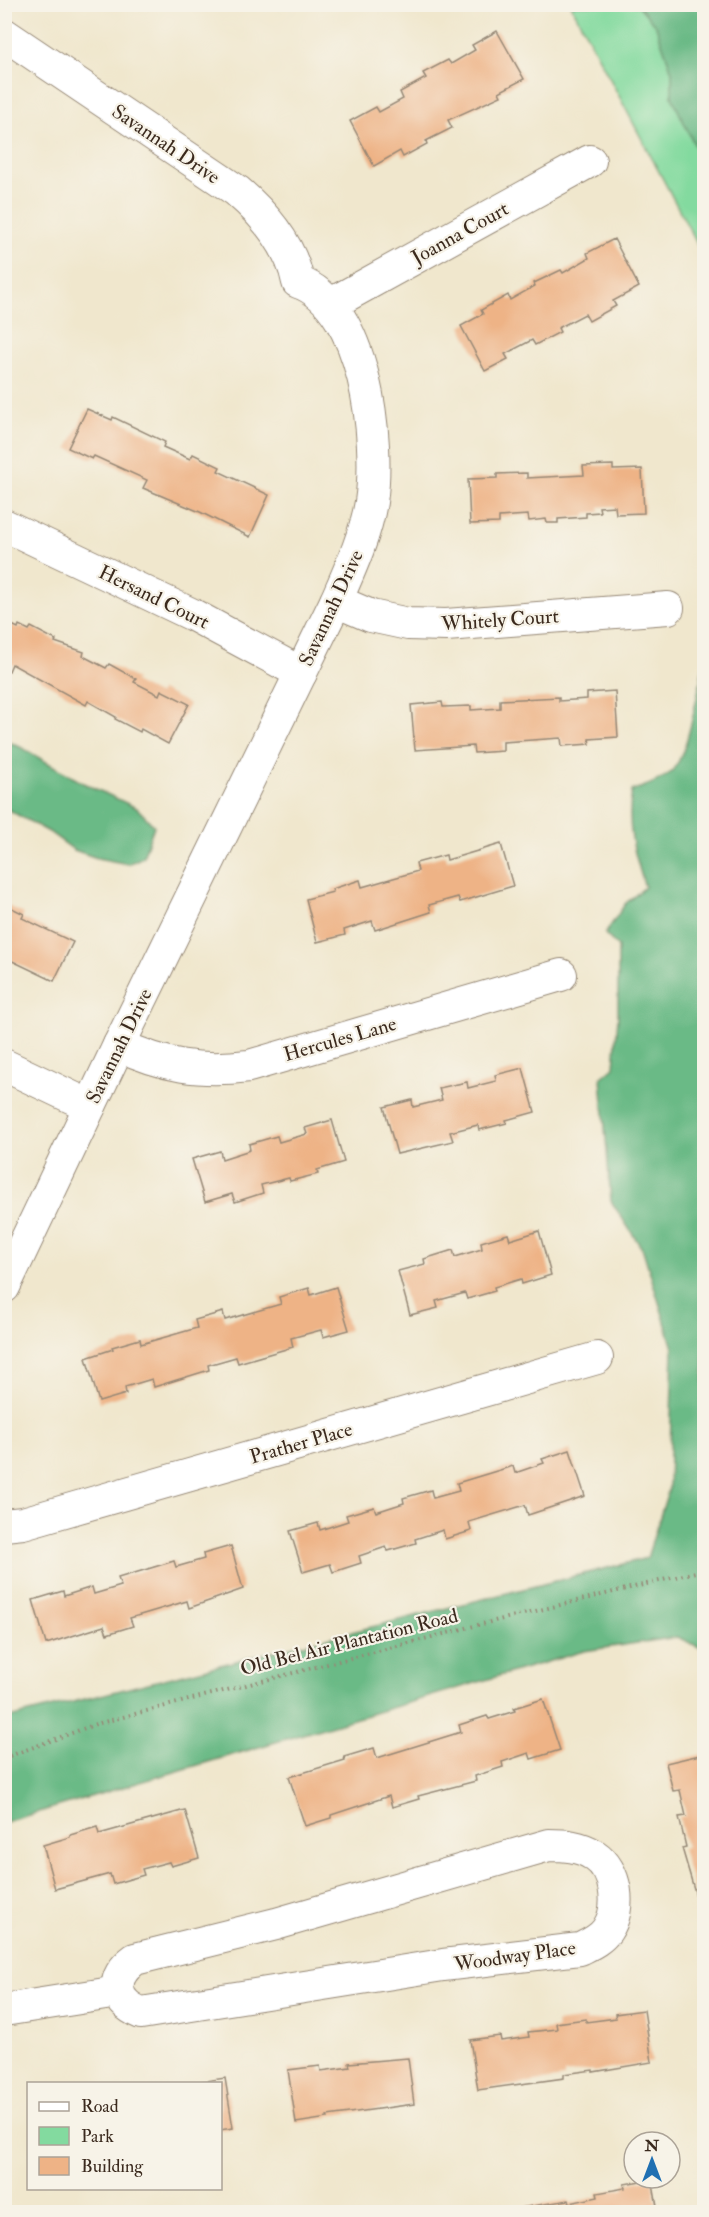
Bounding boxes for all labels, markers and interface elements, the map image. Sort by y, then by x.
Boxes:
street label: Savannah Drive [107,99,225,189]
street label: Joanna Court [406,196,513,270]
street label: Savannah Drive [293,546,369,670]
street label: Hersand Court [95,559,214,635]
street label: Whitely Court [439,603,560,637]
street label: Savannah Drive [80,984,158,1108]
street label: Hercules Lane [281,1011,399,1067]
street label: Prather Place [247,1416,355,1470]
street label: Old Bel Air Plantation Road [238,1603,461,1681]
street label: Woodway Place [452,1935,577,1977]
legend [27,2082,222,2190]
text: Road [81,2095,119,2118]
text: Park [81,2125,114,2148]
north arrow [622,2130,682,2190]
text: N [644,2136,660,2156]
text: Building [81,2155,144,2178]

